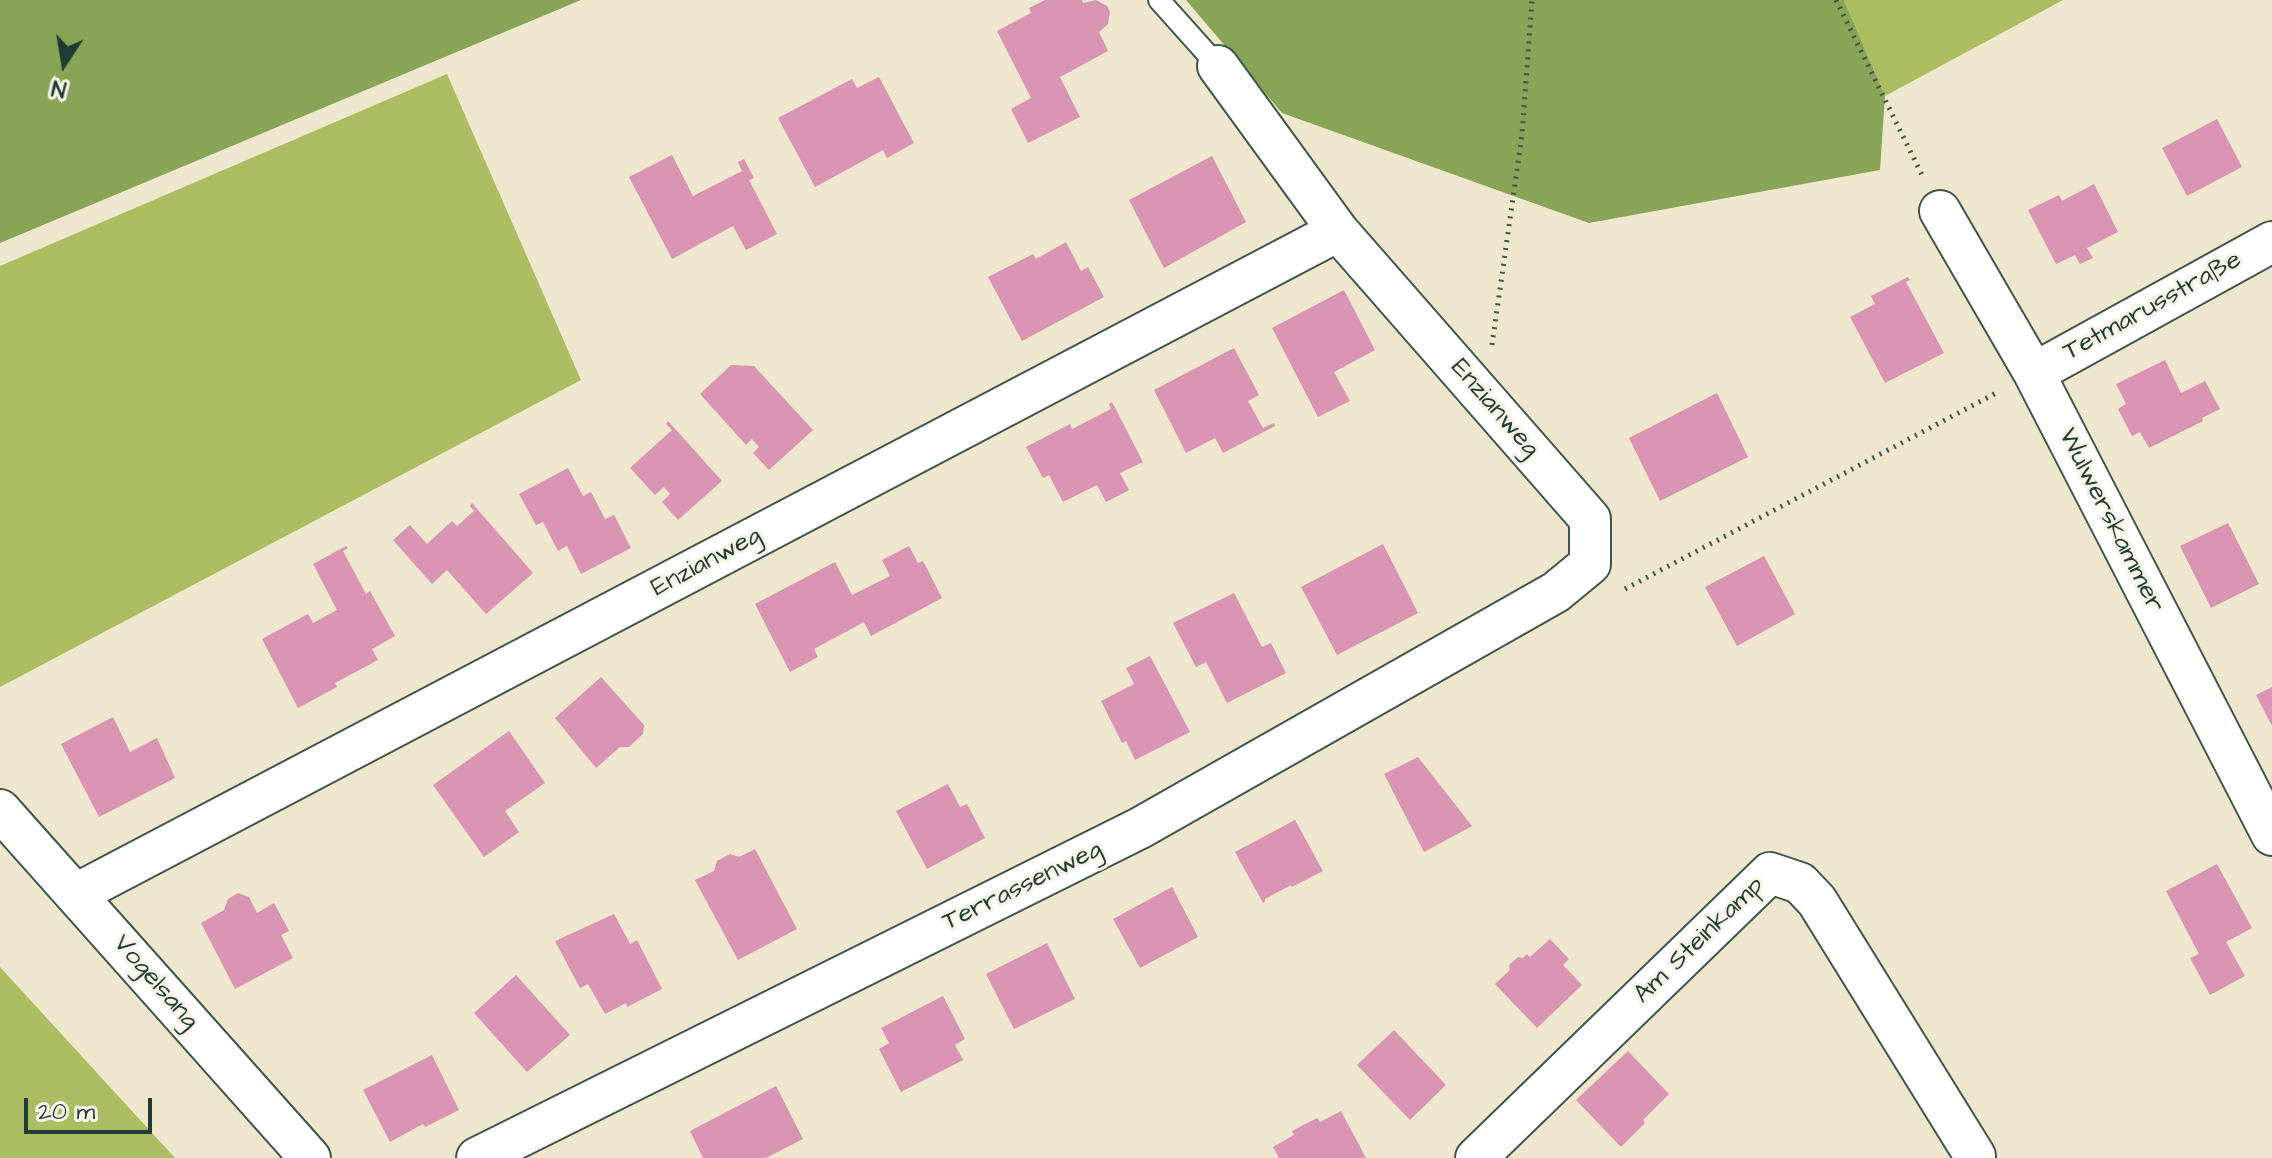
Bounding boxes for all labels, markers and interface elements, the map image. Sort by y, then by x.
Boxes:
north arrow [24,24,104,104]
text: N [49,71,69,105]
street label: Tetmarusstraße [2059,245,2247,369]
street label: Enzianweg [1443,354,1545,464]
street label: Wulwerskammer [2050,424,2170,618]
street label: Enzianweg [647,521,767,605]
street label: Terrassenweg [938,835,1108,939]
street label: Am Steinkamp [1628,871,1772,1011]
street label: Vogelsang [105,929,205,1037]
scale bar [28,1082,156,1132]
text: 20 m [38,1095,95,1129]

